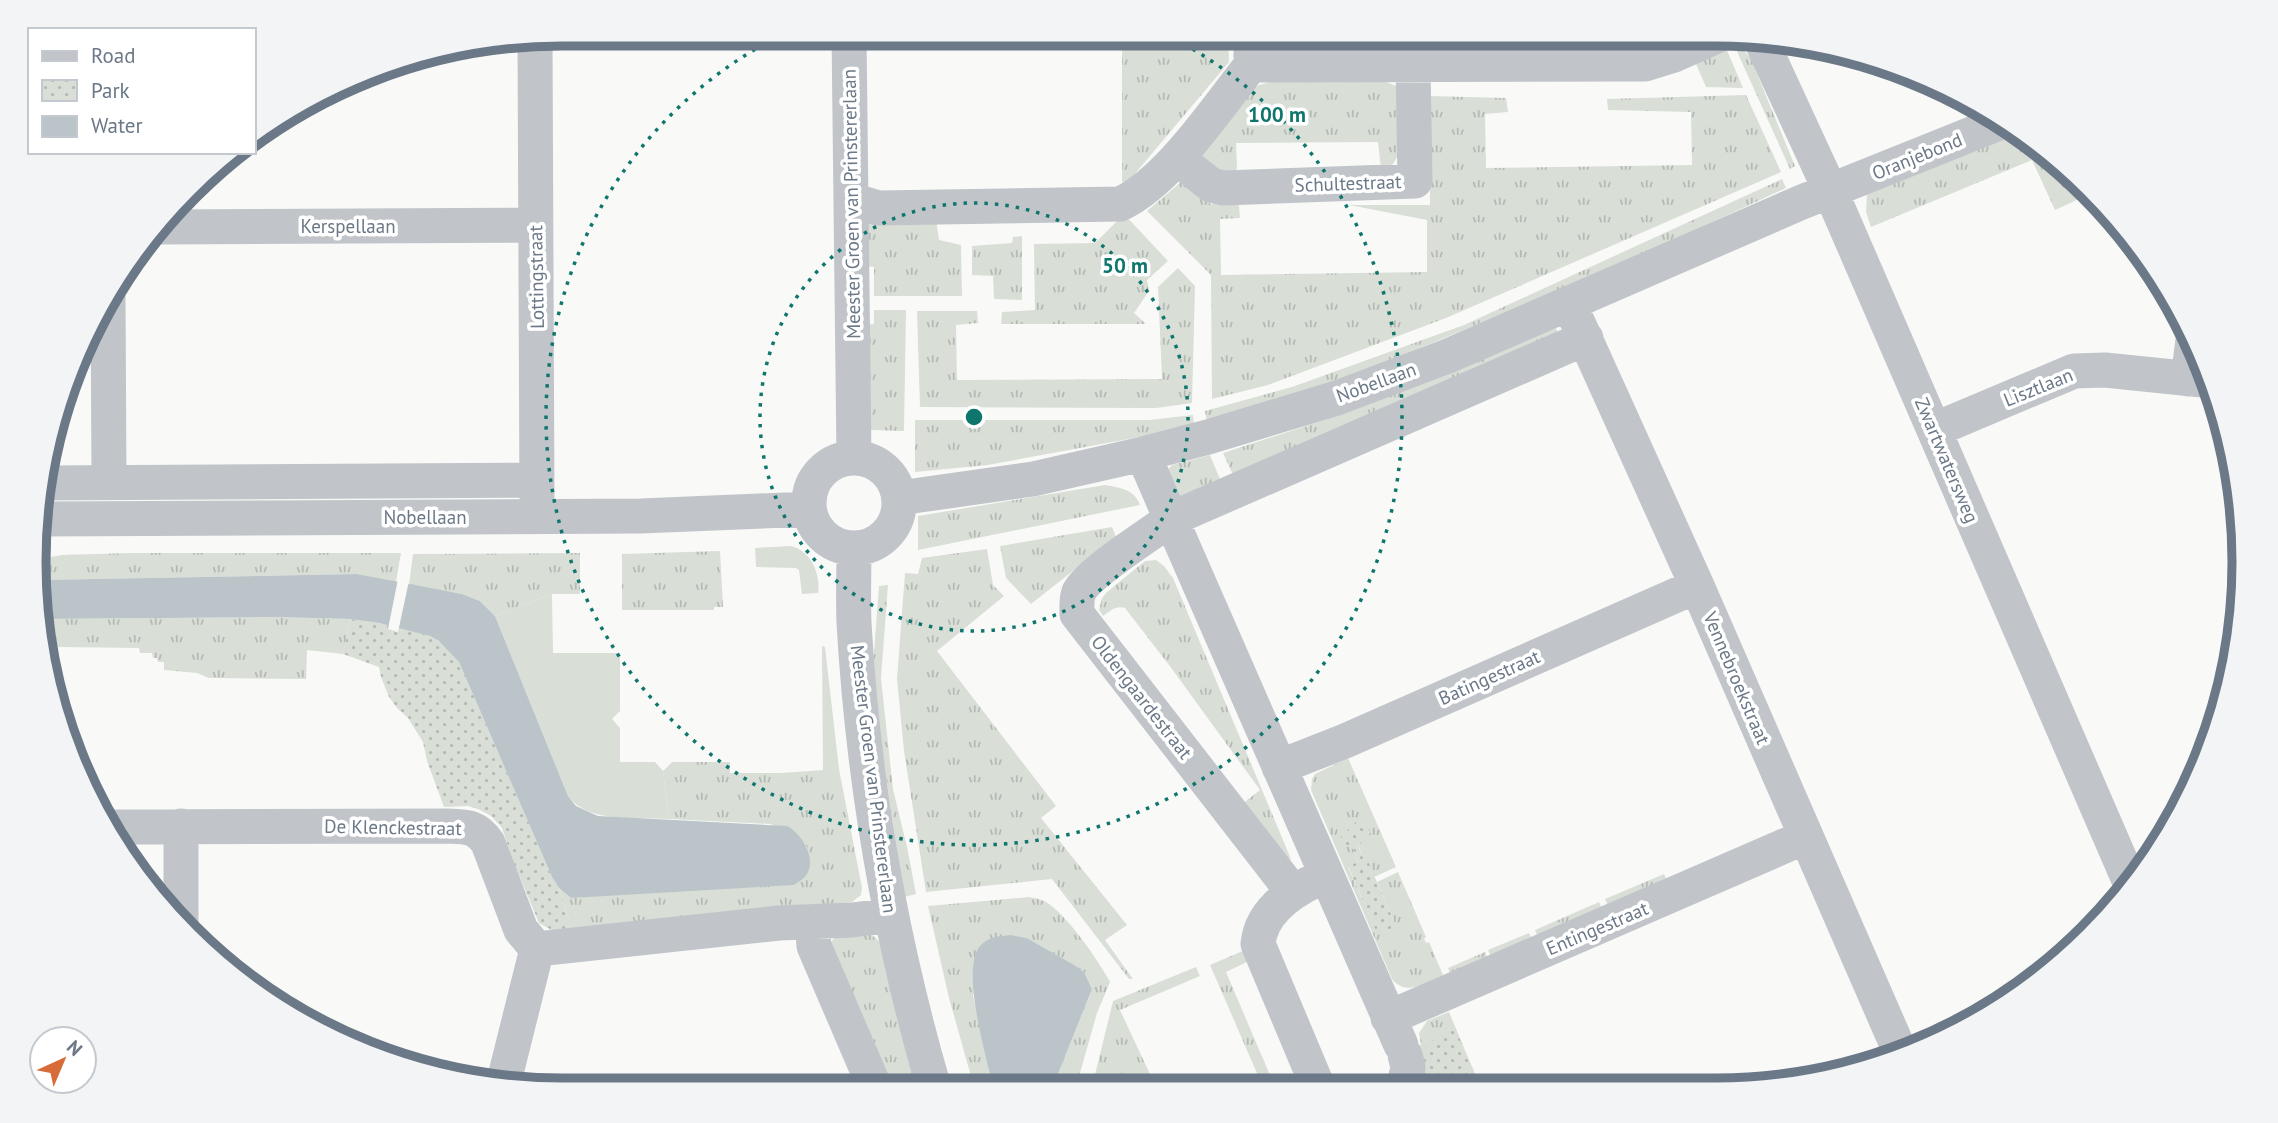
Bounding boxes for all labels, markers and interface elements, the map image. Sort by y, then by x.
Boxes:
legend [28,28,256,154]
text: Road [91,42,135,69]
street label: Meester Groen van Prinstererlaan [837,69,865,339]
text: Park [91,77,130,104]
text: 100 m [1248,101,1306,128]
text: Water [91,112,143,139]
street label: Oranjebond [1868,127,1966,185]
street label: Schultestraat [1294,169,1402,197]
street label: Kerspellaan [300,214,396,238]
street label: Lottingstraat [523,224,549,329]
text: 50 m [1102,252,1148,279]
street label: Nobellaan [1333,356,1419,408]
street label: Lisztlaan [2000,362,2076,412]
street label: Zwartwatersweg [1910,394,1984,526]
centre of rings [962,405,986,429]
street label: Nobellaan [383,505,467,529]
street label: Vennebroekstraat [1698,607,1776,748]
street label: Oldengaardestraat [1086,630,1198,764]
street label: Meester Groen van Prinstererlaan [846,644,902,914]
street label: Batingestraat [1435,644,1544,710]
street label: De Klenckestraat [324,814,463,840]
street label: Entingestraat [1542,896,1652,960]
north arrow [28,1025,98,1095]
text: N [62,1035,88,1061]

